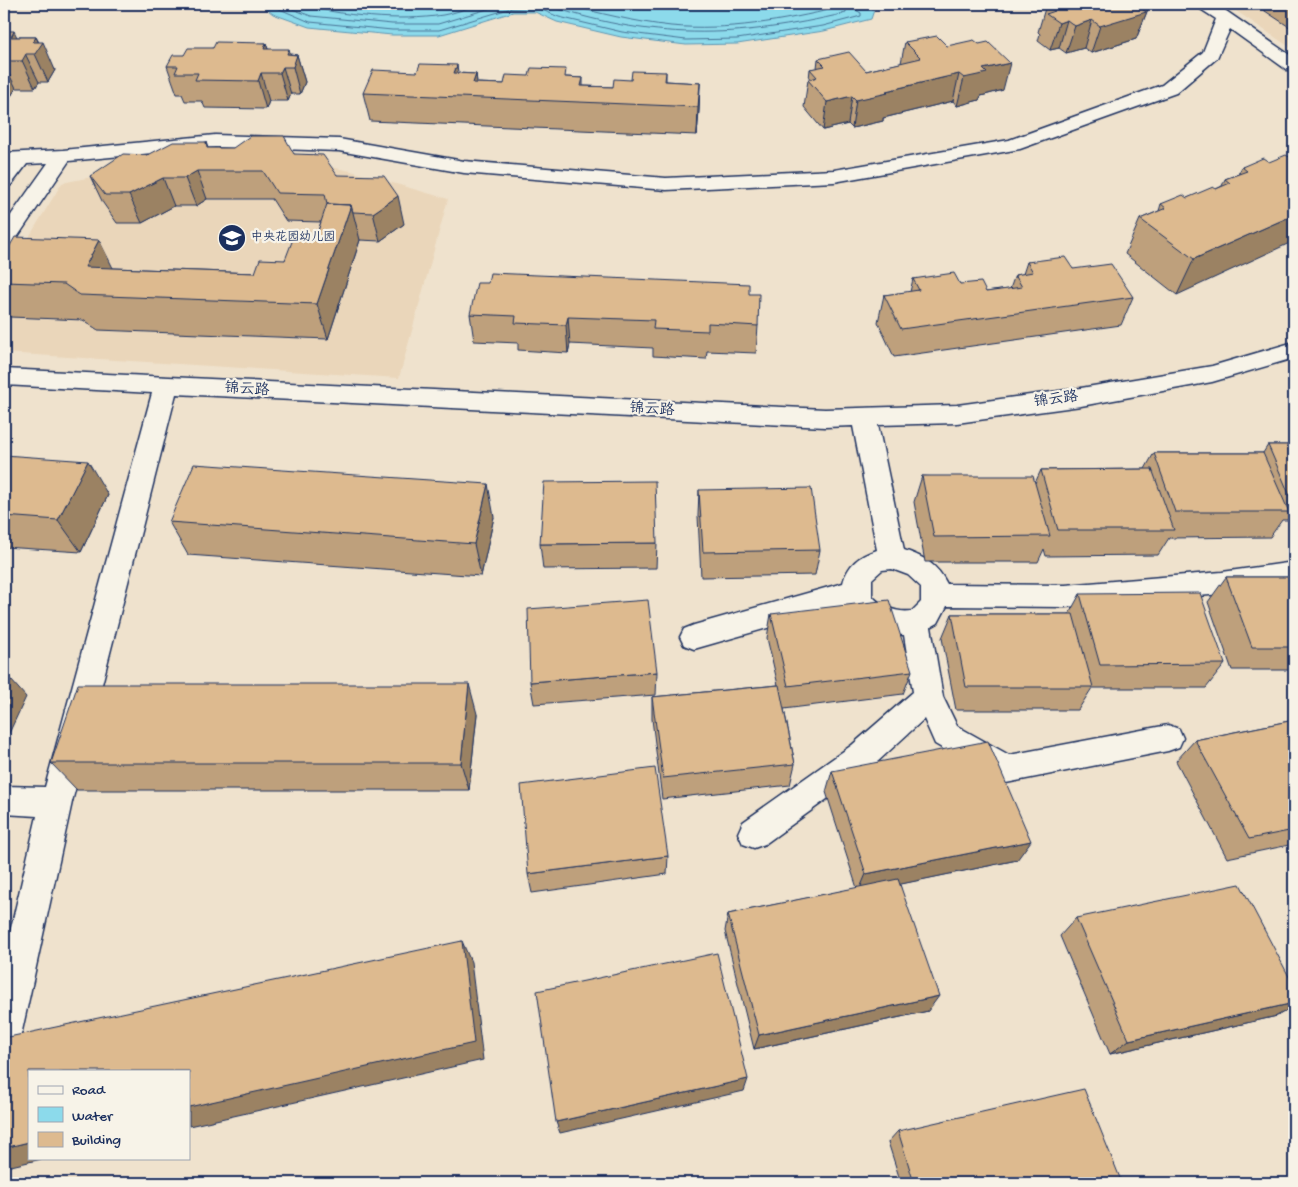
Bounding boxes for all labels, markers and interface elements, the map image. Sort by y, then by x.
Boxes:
school or university icon: 中央花园幼儿园 [217,223,247,253]
place label: 中央花园幼儿园 [251,230,335,245]
street label: 锦云路 [224,380,270,400]
street label: 锦云路 [1032,388,1080,412]
street label: 锦云路 [629,400,675,420]
legend [28,1070,190,1160]
text: Road [72,1082,106,1100]
text: Water [72,1108,114,1126]
text: Building [71,1132,121,1150]

